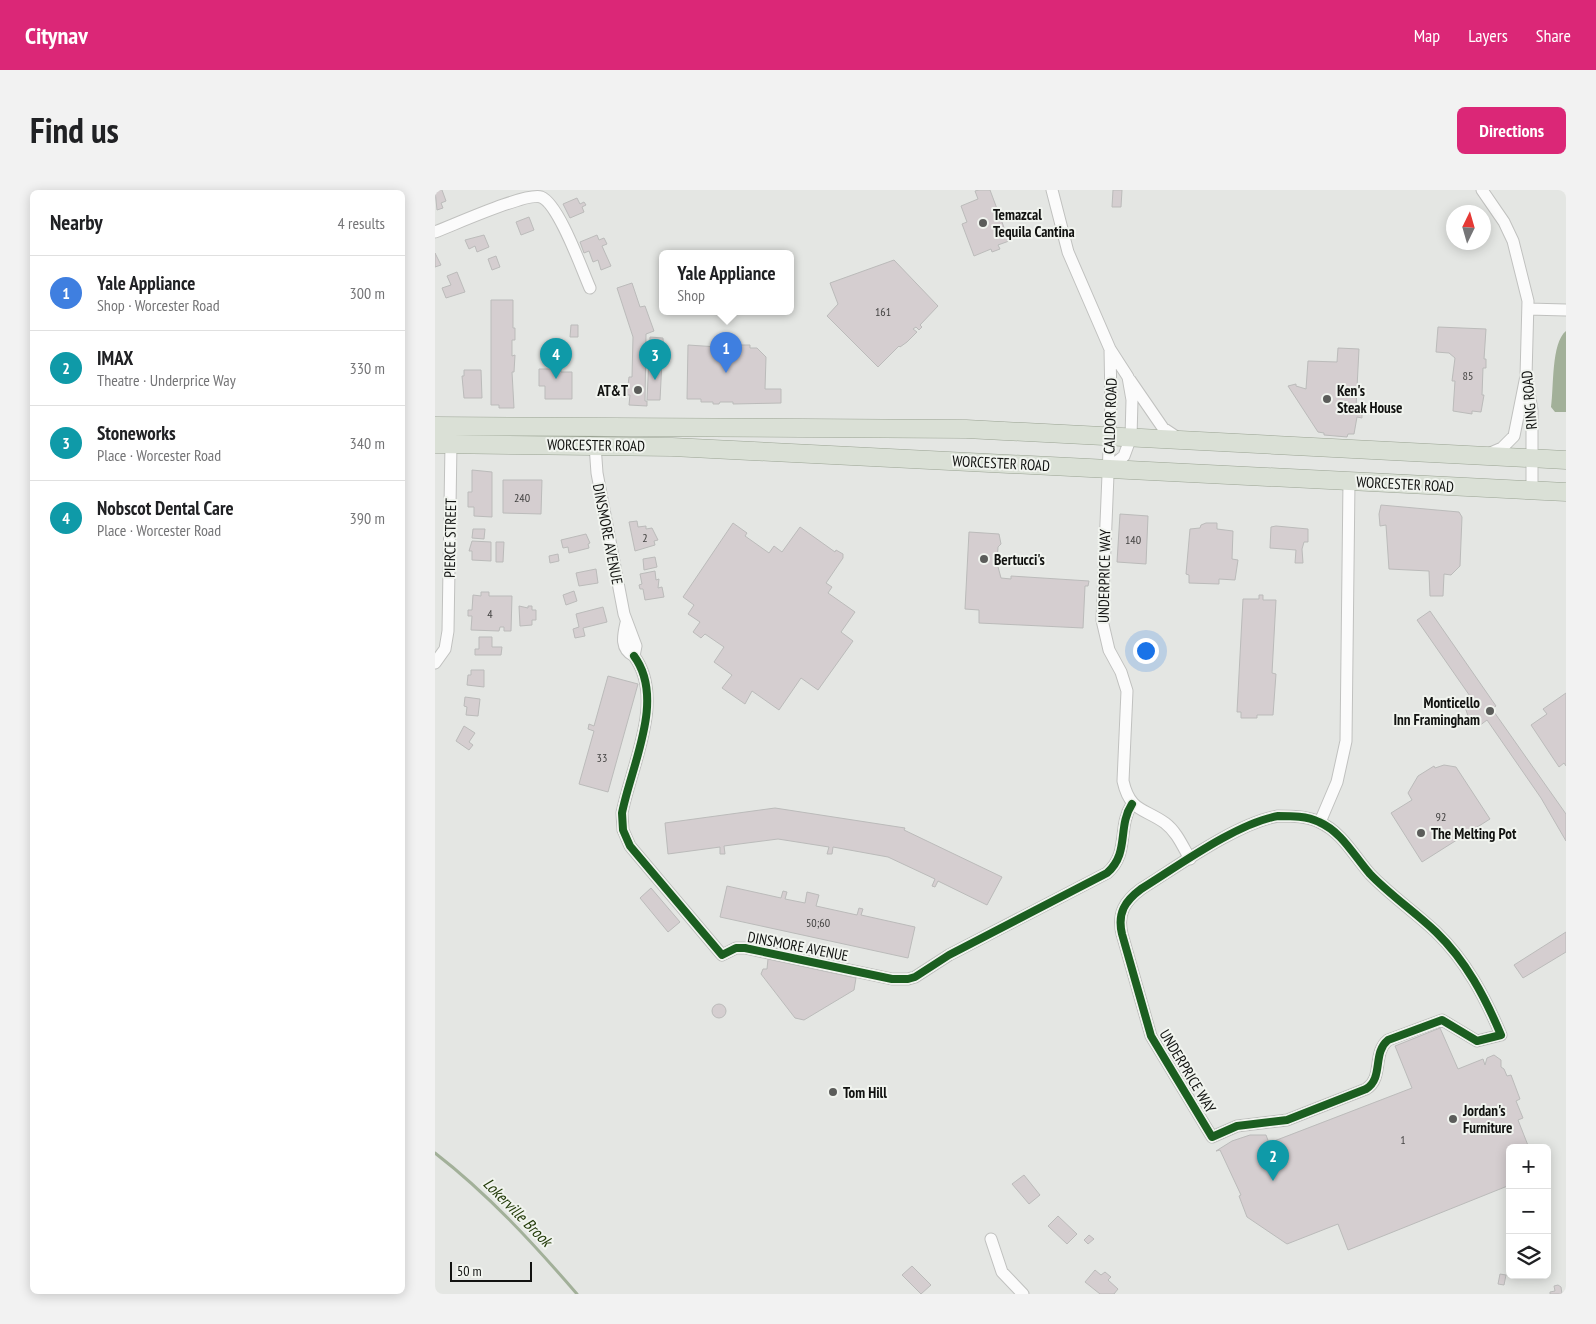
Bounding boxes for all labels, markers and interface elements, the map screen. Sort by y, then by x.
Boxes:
text: Citynav [25,20,88,51]
text: Map [1414,24,1440,47]
text: Layers [1468,24,1508,47]
text: Share [1536,24,1571,47]
text: Find us [30,107,119,153]
button: Directions [1457,107,1566,154]
place label: Temazcal Tequila Cantina [993,205,1075,241]
north arrow [1446,205,1491,250]
text: Nearby [50,209,103,236]
text: 4 results [338,213,385,233]
marker: Temazcal Tequila Cantina [977,217,989,229]
popup [659,250,794,315]
text: Yale Appliance [677,261,776,285]
text: Yale Appliance [97,271,195,295]
text: 1 [62,283,70,303]
text: 300 m [350,283,385,303]
text: Shop [677,285,705,305]
text: Shop · Worcester Road [97,295,220,315]
house number: 161 [875,304,891,319]
pin: 1 [710,332,742,373]
pin: 4 [540,338,572,379]
pin: 3 [639,339,671,380]
text: IMAX [97,346,133,370]
text: 2 [62,358,70,378]
text: 330 m [350,358,385,378]
house number: 85 [1463,368,1473,383]
text: Theatre · Underprice Way [97,370,236,390]
street label: RING ROAD [1517,370,1541,430]
street label: CALDOR ROAD [1099,378,1121,454]
place label: AT&T [596,381,628,400]
place label: Ken's Steak House [1337,381,1402,417]
marker: AT&T [632,384,644,396]
marker: Ken's Steak House [1321,393,1333,405]
text: Stoneworks [97,421,176,445]
text: 3 [62,433,70,453]
text: 340 m [350,433,385,453]
street label: WORCESTER ROAD [547,435,645,455]
text: Place · Worcester Road [97,445,221,465]
street label: WORCESTER ROAD [952,451,1050,475]
street label: WORCESTER ROAD [1356,472,1454,496]
street label: DINSMORE AVENUE [589,482,627,586]
house number: 240 [514,490,530,505]
text: Nobscot Dental Care [97,496,234,520]
street label: PIERCE STREET [440,498,460,578]
text: 4 [62,508,70,528]
text: 390 m [350,508,385,528]
text: Place · Worcester Road [97,520,221,540]
street label: UNDERPRICE WAY [1094,529,1114,623]
house number: 2 [642,530,648,545]
house number: 140 [1125,532,1141,547]
place label: Bertucci's [994,550,1045,569]
marker: Bertucci's [978,553,990,565]
house number: 4 [487,606,493,621]
your location [1133,638,1159,664]
place label: Monticello Inn Framingham [1393,693,1480,729]
marker: Monticello Inn Framingham [1484,705,1496,717]
house number: 33 [597,750,607,765]
house number: 92 [1436,809,1446,824]
place label: The Melting Pot [1431,824,1517,843]
marker: The Melting Pot [1415,827,1427,839]
house number: 50;60 [806,915,830,930]
street label: DINSMORE AVENUE [746,927,850,965]
street label: UNDERPRICE WAY [1156,1026,1220,1116]
place label: Tom Hill [843,1083,887,1102]
marker: Tom Hill [827,1086,839,1098]
place label: Jordan's Furniture [1462,1101,1512,1137]
marker: Jordan's Furniture [1447,1113,1459,1125]
house number: 1 [1400,1132,1406,1147]
pin: 2 [1257,1140,1289,1181]
map controls [1506,1144,1551,1279]
button: + [1506,1144,1551,1189]
water label: Lokerville Brook [479,1173,558,1252]
button: − [1506,1189,1551,1234]
button: layers [1506,1234,1551,1279]
scale bar [450,1259,533,1282]
text: 50 m [457,1262,482,1280]

